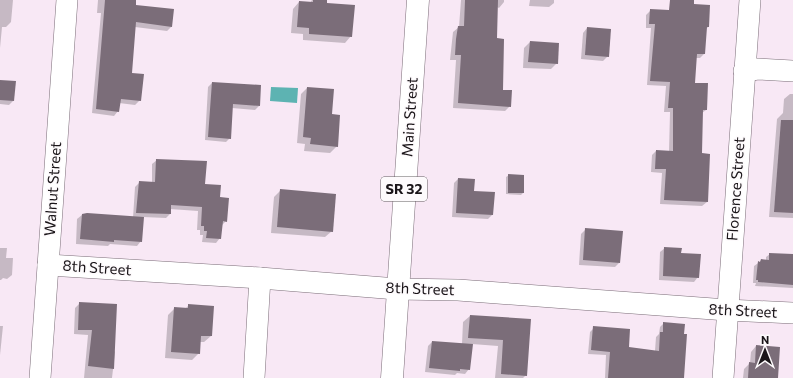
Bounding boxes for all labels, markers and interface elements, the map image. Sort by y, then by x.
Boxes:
street label: Main Street [397,77,421,157]
street label: Florence Street [722,136,748,242]
street label: Walnut Street [40,141,64,237]
road number: SR 32 [381,177,427,201]
street label: 8th Street [62,256,132,278]
street label: 8th Street [385,278,455,298]
street label: 8th Street [708,299,778,321]
north arrow [745,330,785,370]
text: N [761,333,769,346]

